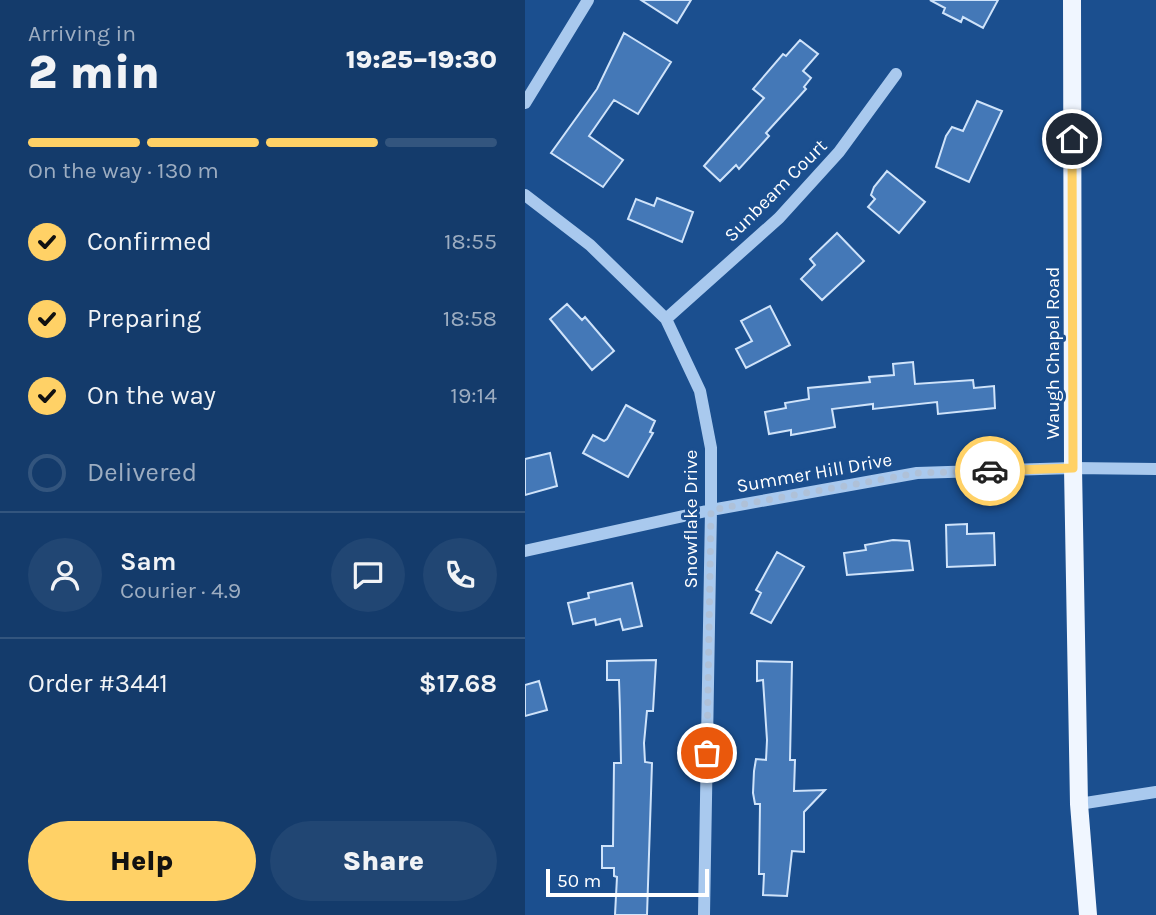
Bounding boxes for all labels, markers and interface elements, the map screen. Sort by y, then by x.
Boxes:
text: Arriving in [28,20,136,47]
text: 19:25–19:30 [346,44,497,75]
text: 2 min [28,46,160,100]
pin [1042,109,1102,169]
icon: home [1053,120,1091,158]
street label: Sunbeam Court [720,135,831,246]
text: On the way · 130 m [28,157,219,184]
icon: check [28,223,66,261]
text: Confirmed [87,226,212,257]
text: 18:55 [444,228,497,255]
street label: Waugh Chapel Road [1042,266,1064,440]
icon: check [28,300,66,338]
text: Preparing [87,303,201,334]
text: 18:58 [443,305,497,332]
icon: check [28,377,66,415]
text: On the way [87,380,216,411]
text: 19:14 [450,382,497,409]
courier [955,436,1025,506]
street label: Summer Hill Drive [735,448,894,497]
street label: Snowflake Drive [680,450,702,588]
icon: car [971,452,1009,490]
text: Delivered [87,457,197,488]
button: person [28,538,102,612]
button: chat [331,538,405,612]
button: phone [423,538,497,612]
text: Sam [120,546,176,577]
text: Courier · 4.9 [120,577,241,604]
text: Order #3441 [28,668,168,699]
text: $17.68 [419,668,497,699]
pin [677,723,737,783]
icon: bag [688,734,726,772]
button: Help [28,821,256,901]
button: Share [270,821,497,901]
scale bar [546,866,709,898]
text: 50 m [557,870,601,892]

